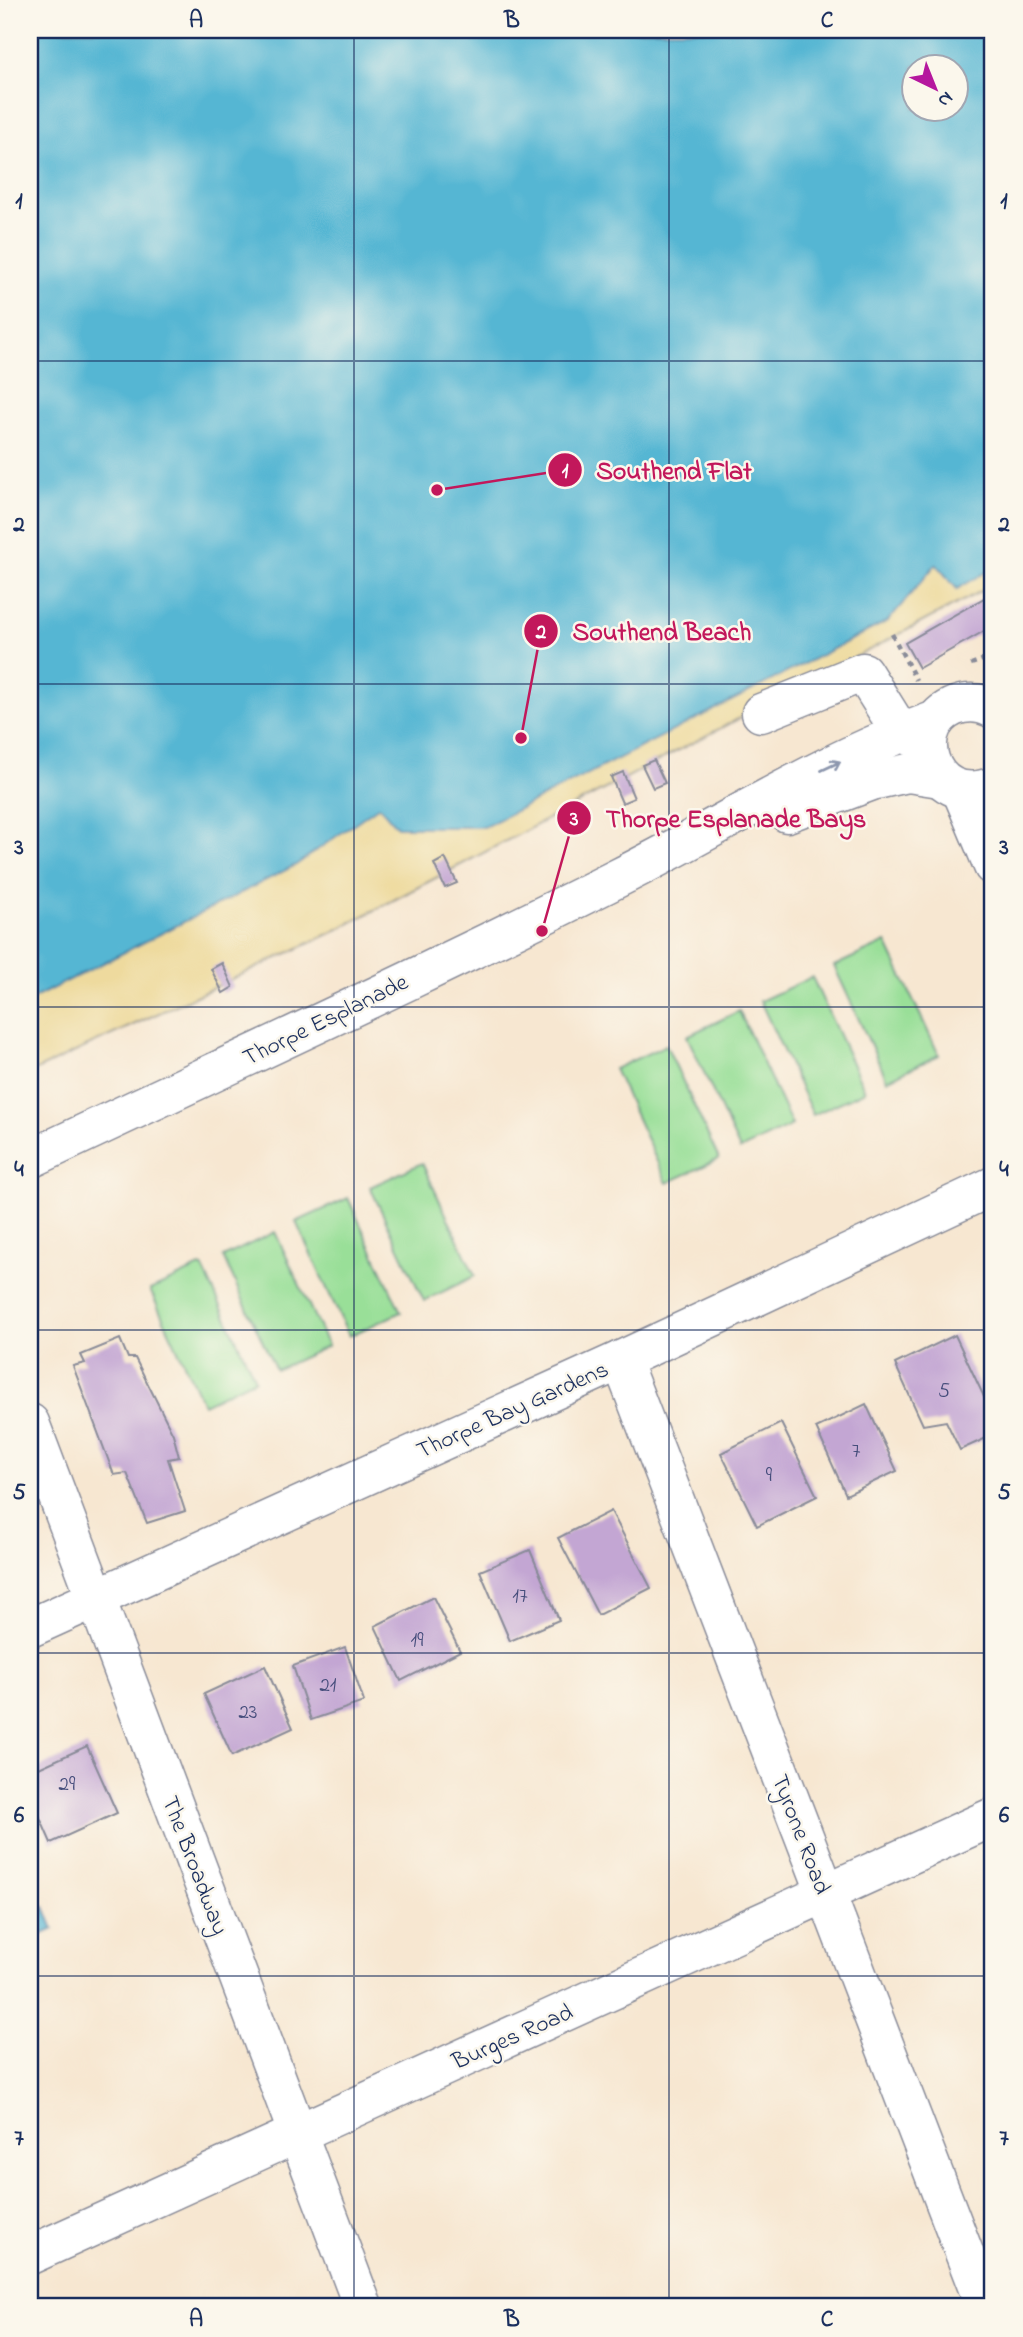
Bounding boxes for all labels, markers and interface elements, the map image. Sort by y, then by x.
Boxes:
text: A [189,5,203,38]
text: B [503,5,520,38]
text: C [821,5,834,38]
north arrow [900,52,970,122]
text: N [931,84,959,113]
text: 1 [15,186,23,219]
text: 1 [1000,186,1008,219]
callout: Southend Flat [547,447,766,494]
text: Southend Flat [596,454,752,492]
text: 1 [562,457,569,487]
text: 2 [12,509,25,542]
text: 2 [997,509,1010,542]
callout: Southend Beach [523,607,765,654]
text: Southend Beach [573,615,751,653]
text: 2 [535,618,547,648]
one-way arrow [820,759,841,772]
callout: Thorpe Esplanade Bays [557,794,880,841]
text: Thorpe Esplanade Bays [606,802,866,840]
text: 3 [569,805,579,835]
text: 3 [13,832,24,865]
text: 3 [998,832,1009,865]
street label: Thorpe Esplanade [238,966,415,1076]
text: 4 [14,1154,24,1187]
text: 4 [999,1154,1009,1187]
street label: Thorpe Bay Gardens [411,1353,615,1470]
house number: 5 [938,1377,950,1407]
house number: 7 [852,1437,861,1467]
house number: 9 [766,1461,773,1491]
text: 5 [12,1477,26,1510]
text: 5 [997,1477,1011,1510]
house number: 17 [512,1582,528,1612]
house number: 19 [411,1626,424,1656]
house number: 21 [319,1671,337,1701]
house number: 23 [238,1698,258,1728]
house number: 29 [59,1770,76,1800]
street label: Tyrone Road [760,1770,839,1901]
street label: The Broadway [150,1791,236,1941]
text: 6 [14,1800,25,1833]
text: 6 [999,1800,1010,1833]
street label: Burges Road [446,1996,580,2081]
text: 7 [14,2123,24,2156]
text: 7 [999,2123,1009,2156]
text: A [189,2304,203,2337]
text: B [503,2304,520,2337]
text: C [821,2304,834,2337]

